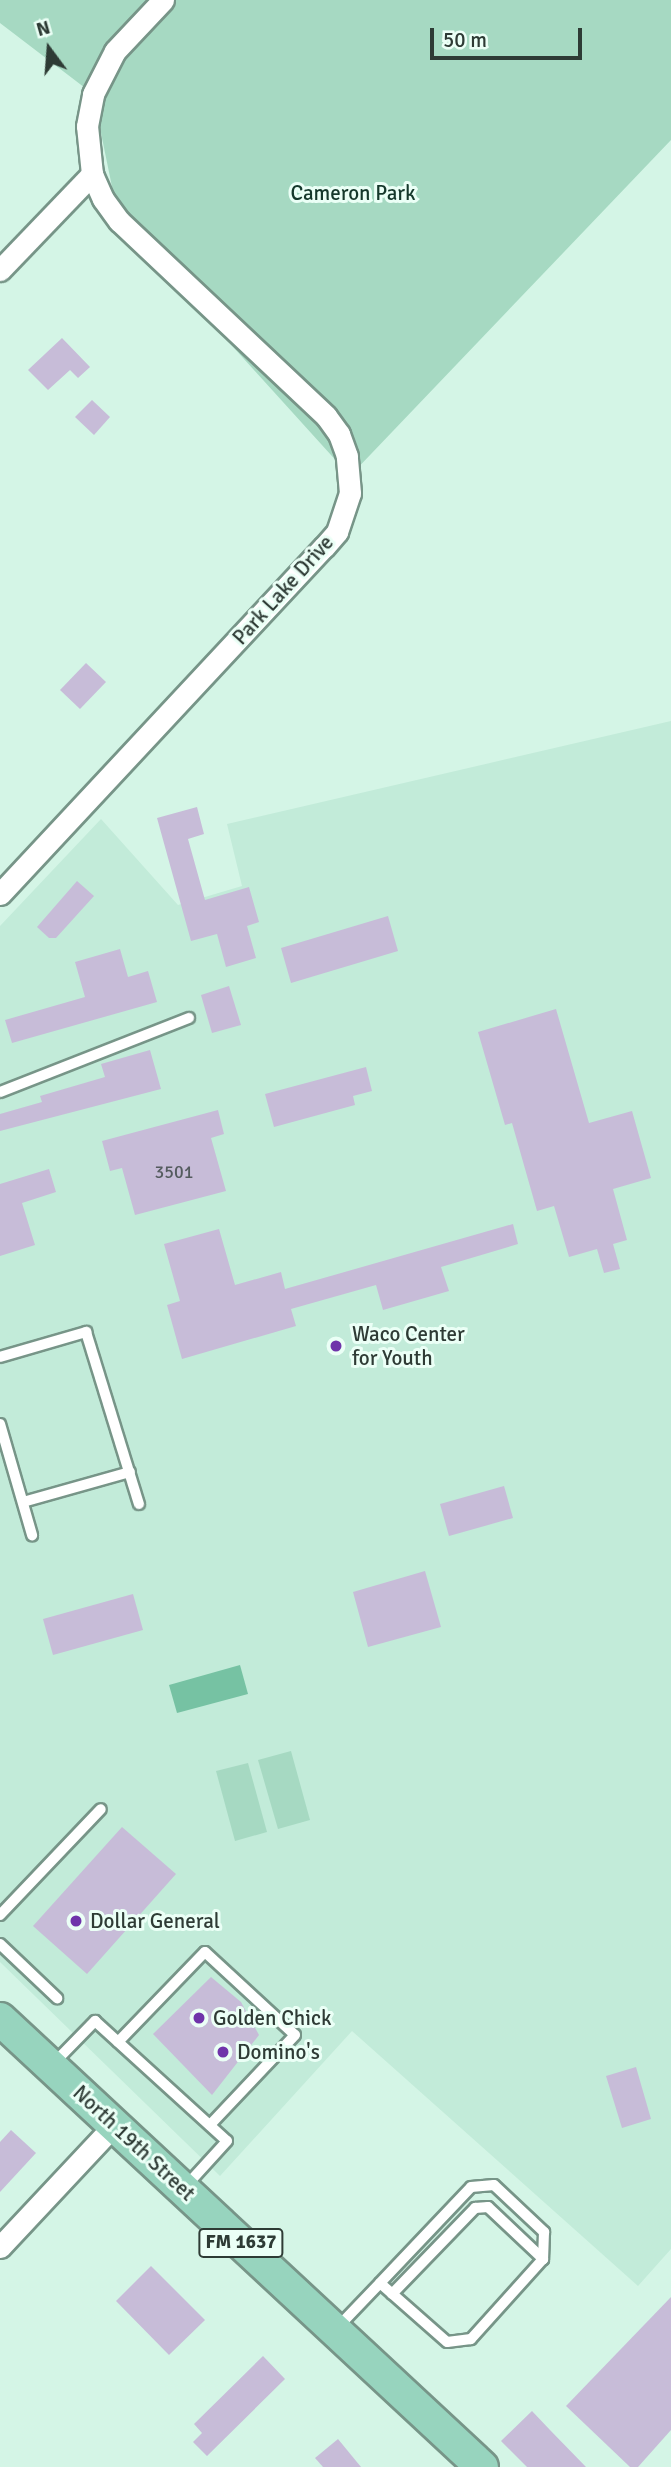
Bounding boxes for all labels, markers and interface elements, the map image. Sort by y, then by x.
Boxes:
north arrow [14,14,84,84]
scale bar [433,14,585,58]
text: N [34,15,53,42]
text: 50 m [443,27,487,53]
park label: Cameron Park [290,180,416,206]
street label: Park Lake Drive [227,530,339,650]
house number: 3501 [155,1161,193,1183]
place label: Waco Center for Youth [352,1321,465,1371]
marker: Waco Center for Youth [326,1336,346,1356]
place label: Dollar General [90,1908,220,1934]
marker: Dollar General [68,1913,84,1929]
place label: Golden Chick [213,2005,331,2031]
marker: Golden Chick [191,2010,207,2026]
place label: Domino's [237,2039,320,2065]
marker: Domino's [215,2044,231,2060]
street label: North 19th Street [68,2080,200,2206]
road number: FM 1637 [197,2228,285,2258]

